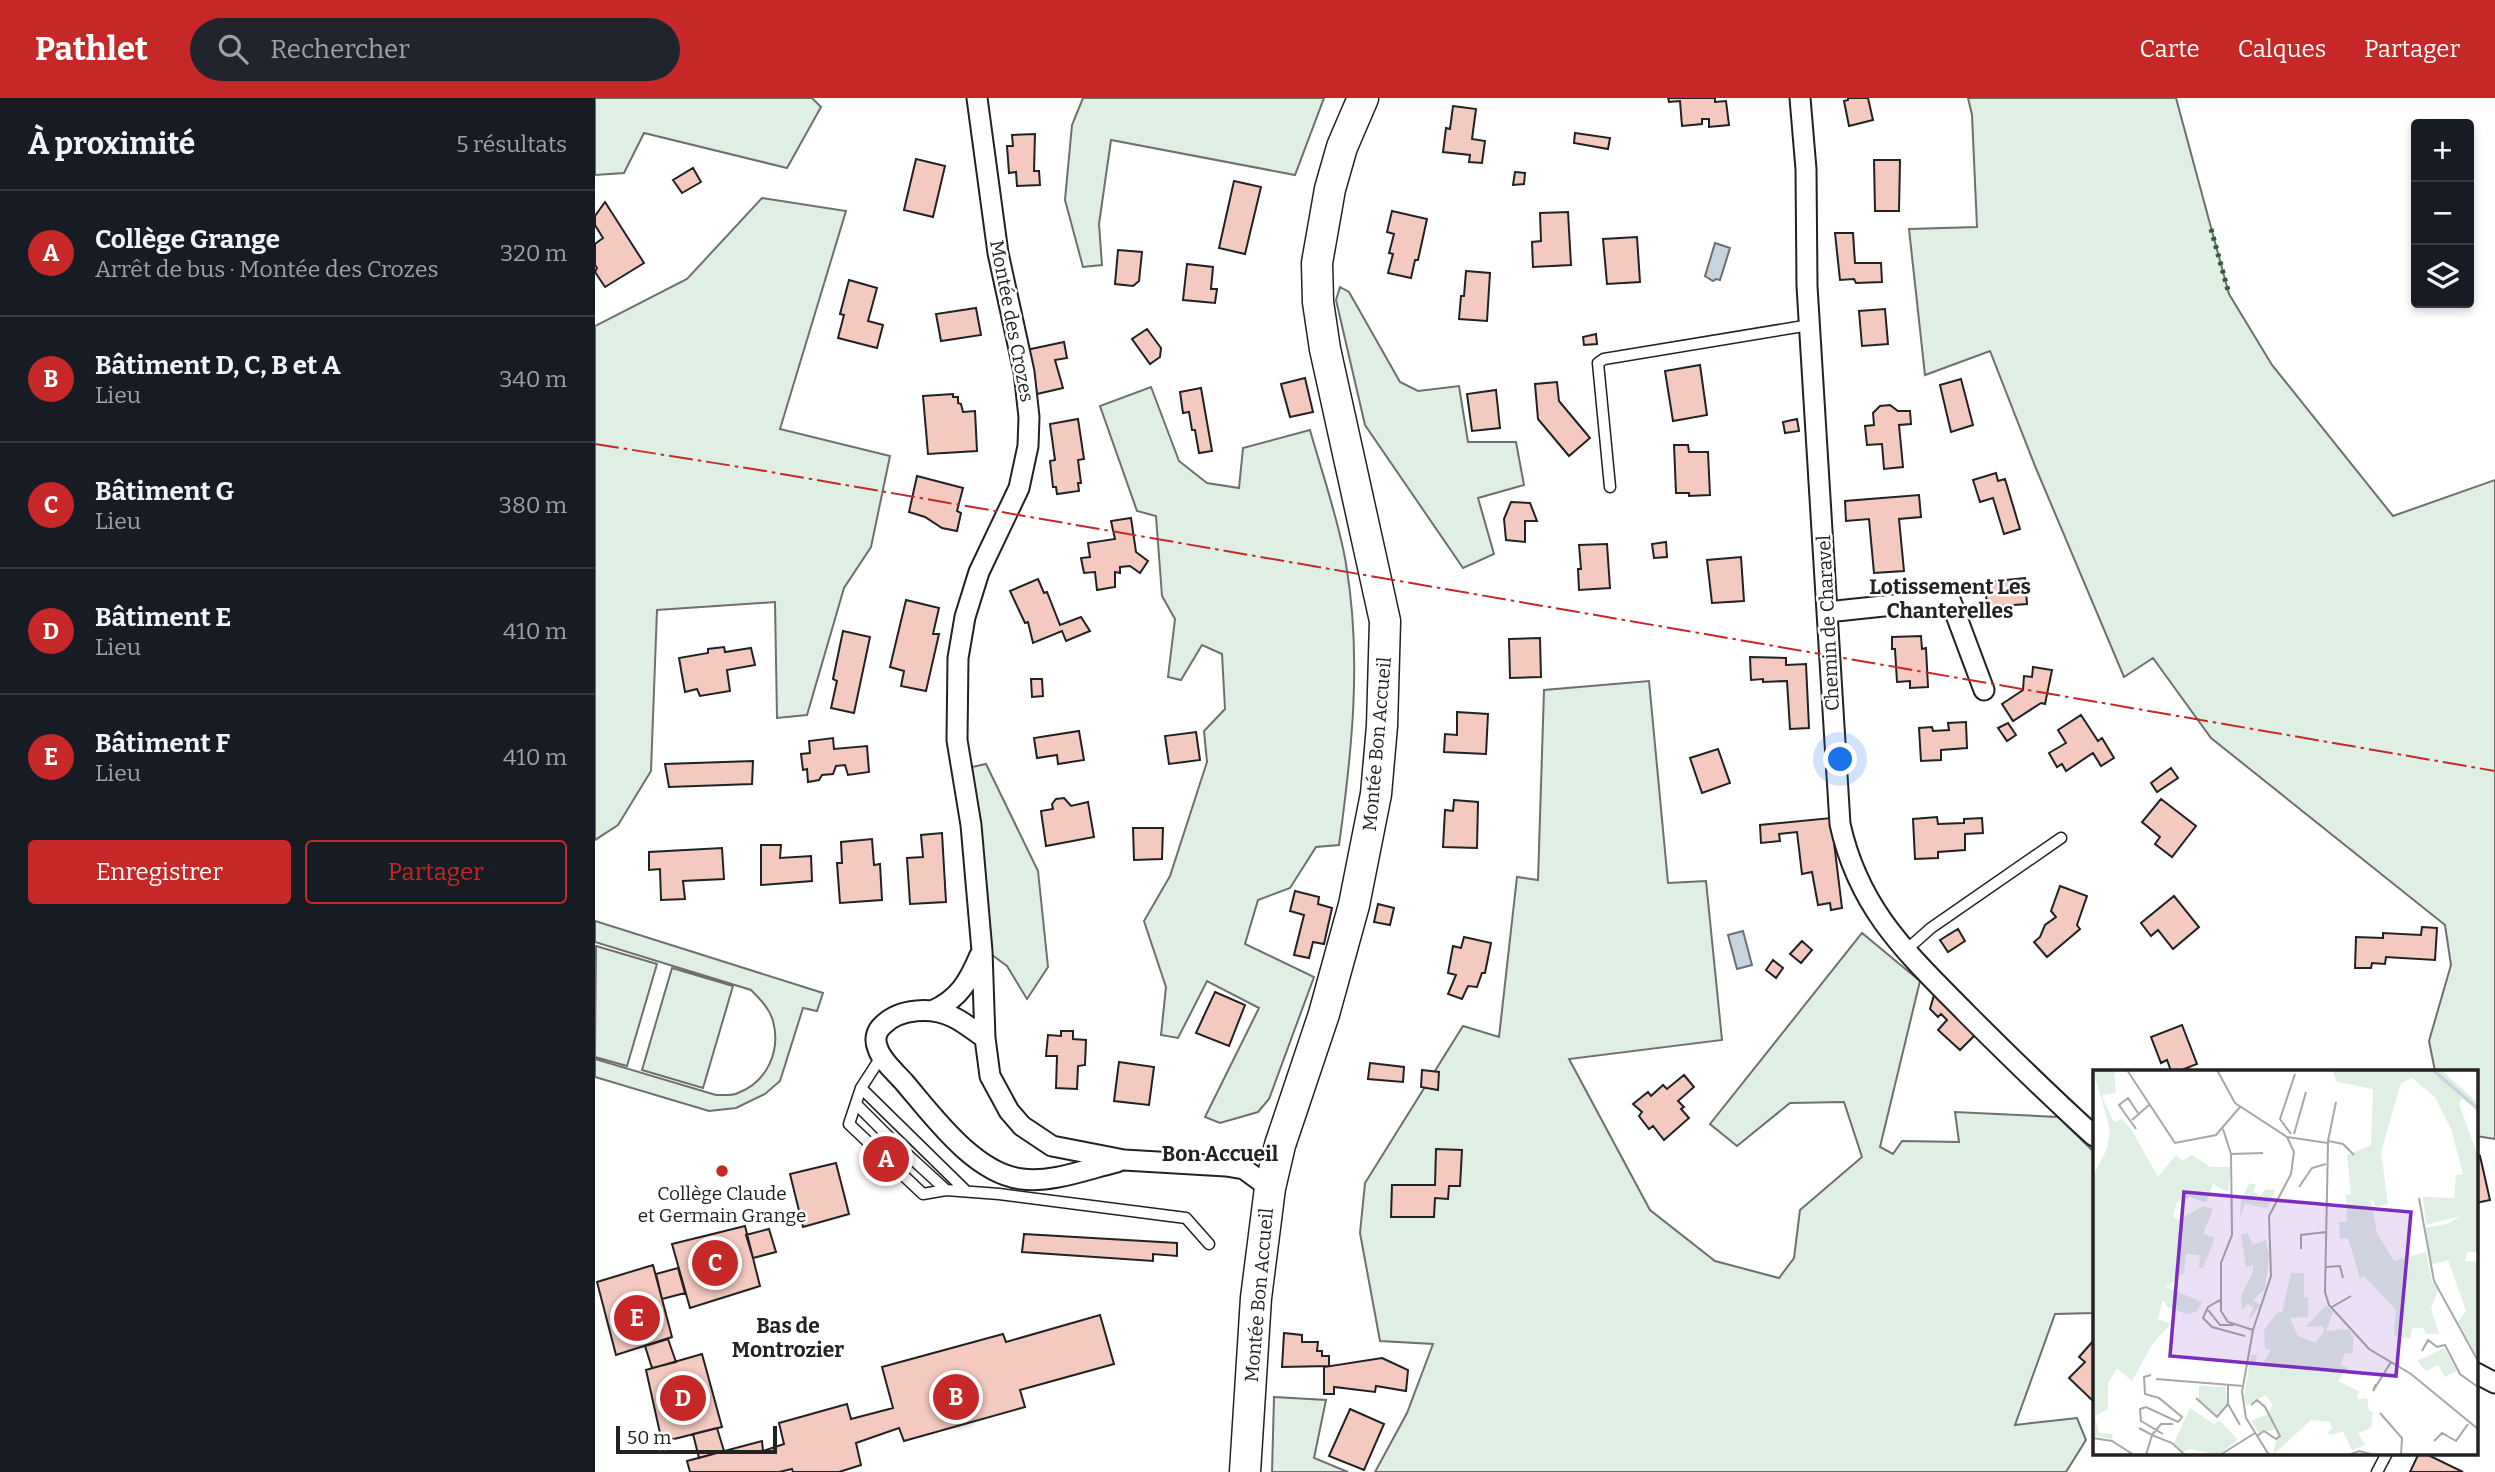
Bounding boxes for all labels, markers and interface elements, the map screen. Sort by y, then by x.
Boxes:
search box [190,18,680,81]
text: Pathlet [35,29,148,69]
icon: search [214,30,252,68]
text: Rechercher [270,34,410,65]
text: Carte [2140,35,2200,63]
text: Calques [2238,35,2326,63]
text: Partager [2364,35,2460,63]
map controls [2411,119,2474,308]
button: + [2411,119,2474,182]
text: À proximité [28,126,195,162]
text: 5 résultats [456,130,567,158]
button: − [2411,182,2474,245]
text: Collège Grange [95,224,280,255]
street label: Montée des Crozes [985,238,1039,404]
text: A [43,239,59,267]
text: 320 m [500,239,567,267]
button: layers [2411,245,2474,308]
text: Arrêt de bus · Montée des Crozes [95,255,438,283]
text: Bâtiment D, C, B et A [95,350,340,381]
text: B [44,365,58,393]
text: 340 m [499,365,567,393]
text: Lieu [95,381,141,409]
text: Bâtiment G [95,476,234,507]
text: C [44,491,58,519]
text: 380 m [499,491,567,519]
text: Lieu [95,507,141,535]
street label: Chemin de Charavel [1812,534,1844,712]
district label: Lotissement Les Chanterelles [1869,574,2031,624]
text: Bâtiment E [95,602,231,633]
text: D [43,617,59,645]
text: 410 m [503,617,567,645]
text: Lieu [95,633,141,661]
street label: Montée Bon Accueil [1358,656,1396,832]
text: Bâtiment F [95,728,230,759]
your location [1823,742,1857,776]
text: E [44,743,58,771]
text: 410 m [503,743,567,771]
text: Lieu [95,759,141,787]
button: Enregistrer [28,840,291,904]
button: Partager [305,840,567,904]
inset map [2093,1070,2477,1454]
pin: A [863,1133,909,1185]
district label: Bon Accueil [1162,1141,1279,1167]
marker: Collège Claude et Germain Grange [714,1163,730,1179]
place label: Collège Claude et Germain Grange [638,1182,806,1227]
street label: Montée Bon Accueil [1240,1207,1278,1383]
pin: C [692,1237,738,1289]
pin: E [614,1292,660,1344]
district label: Bas de Montrozier [732,1313,844,1363]
pin: B [933,1371,979,1423]
pin: D [660,1372,706,1424]
scale bar [616,1423,777,1455]
text: 50 m [627,1426,671,1449]

